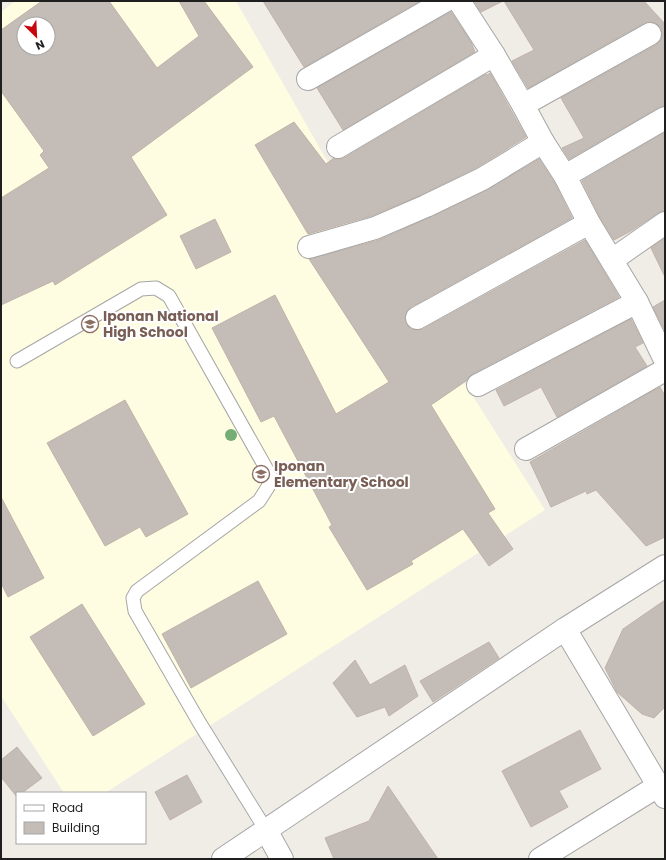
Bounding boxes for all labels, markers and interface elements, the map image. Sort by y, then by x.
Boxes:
north arrow [16,16,56,56]
text: N [33,36,47,54]
place label: Iponan National High School [103,306,219,342]
school or university icon: Iponan National High School [80,314,100,334]
place label: Iponan Elementary School [274,456,409,492]
school or university icon: Iponan Elementary School [251,464,271,484]
legend [16,792,146,844]
text: Road [52,799,83,816]
text: Building [52,819,100,836]

